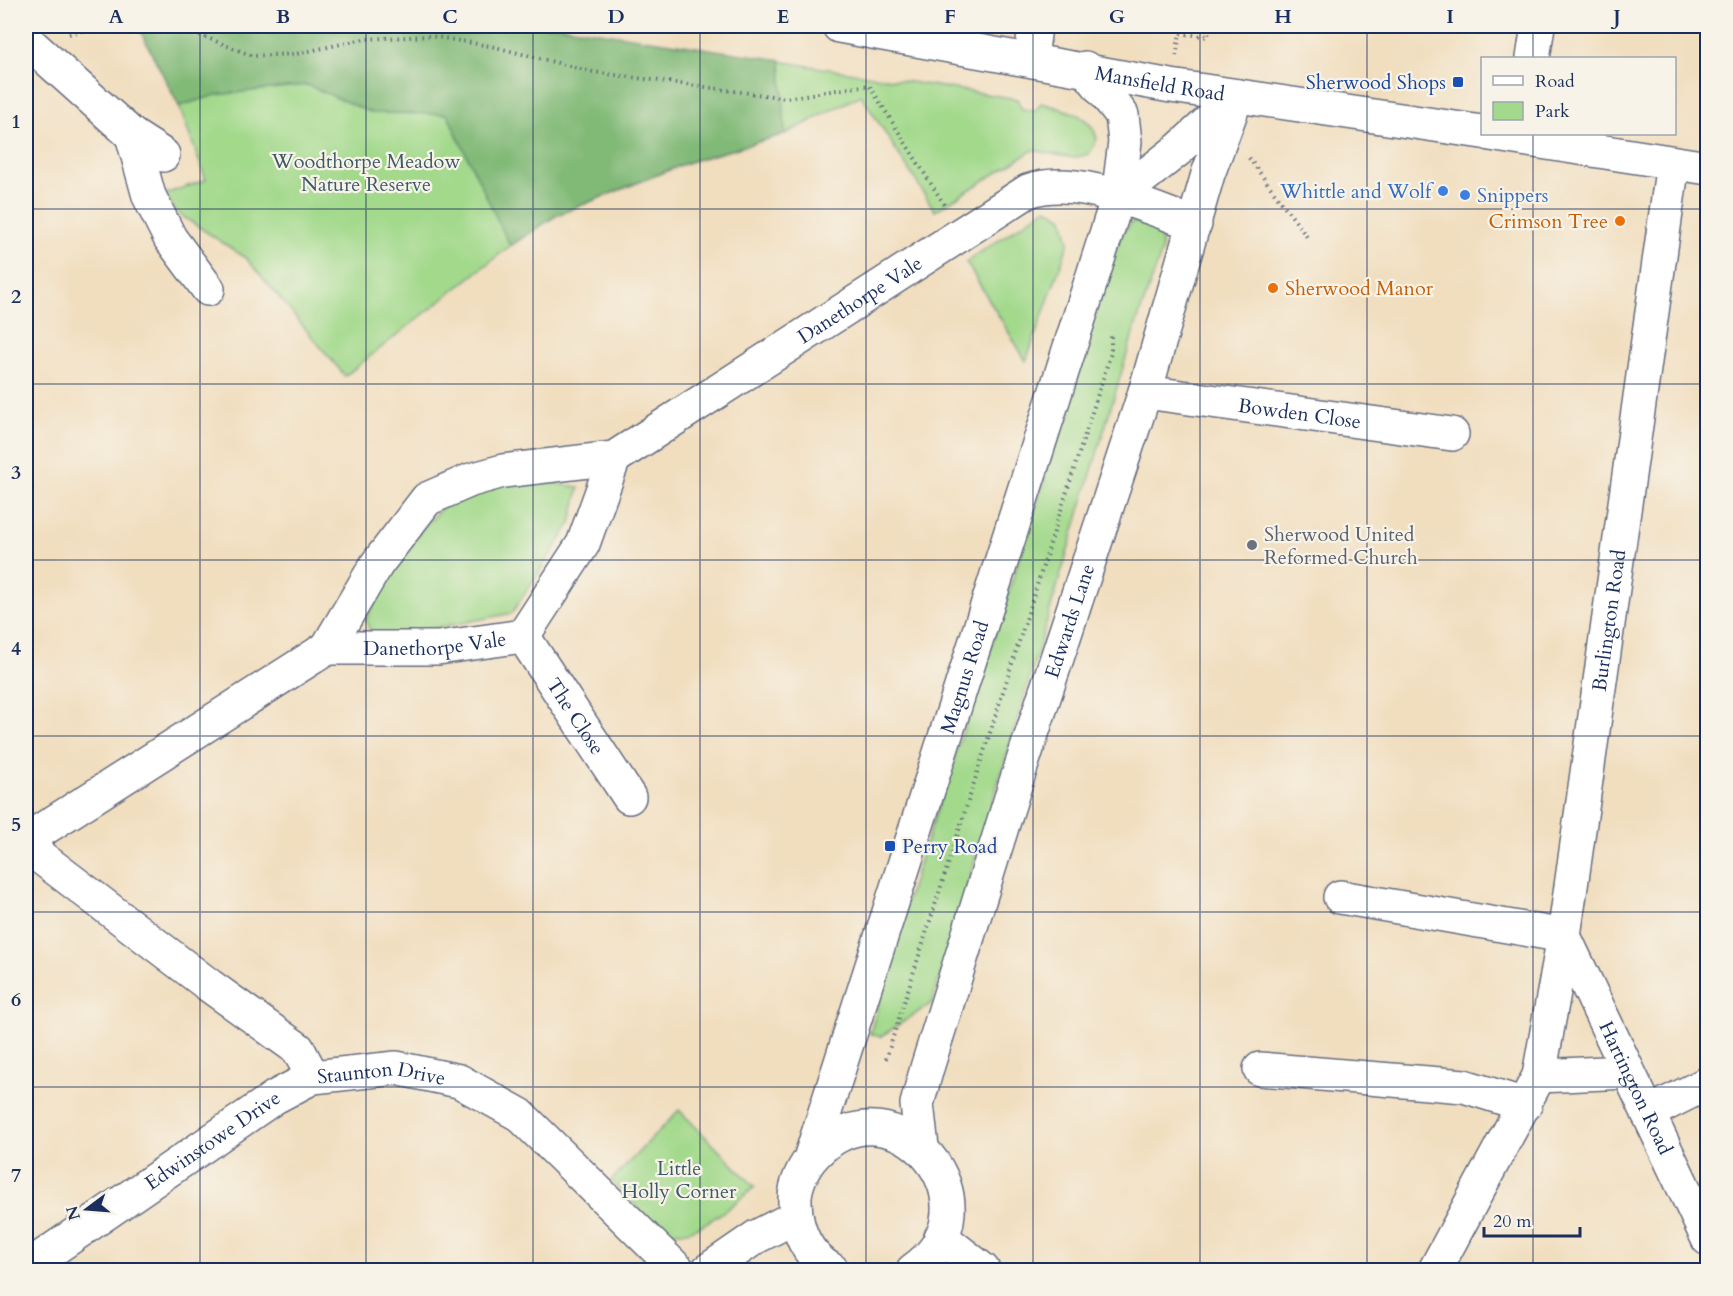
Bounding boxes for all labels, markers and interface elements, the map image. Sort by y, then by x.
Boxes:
text: A [108,3,124,30]
text: B [276,3,290,30]
text: C [442,3,458,30]
text: D [607,3,625,30]
text: E [777,3,789,30]
text: F [944,3,956,30]
text: G [1109,3,1125,30]
text: H [1274,3,1292,30]
text: I [1446,3,1454,30]
text: J [1610,3,1621,30]
legend [1481,57,1676,135]
street label: Mansfield Road [1093,59,1227,107]
place label: Sherwood Shops [1306,69,1446,96]
text: Road [1535,69,1575,94]
marker: Sherwood Shops [1451,75,1465,89]
text: Park [1535,99,1570,124]
text: 1 [11,108,21,135]
park label: Woodthorpe Meadow Nature Reserve [271,148,460,198]
place label: Whittle and Wolf [1279,178,1434,205]
place label: Snippers [1477,182,1548,209]
marker: Whittle and Wolf [1436,184,1450,198]
marker: Snippers [1458,188,1472,202]
place label: Crimson Tree [1489,208,1608,235]
marker: Crimson Tree [1613,214,1627,228]
street label: Danethorpe Vale [792,249,927,350]
place label: Sherwood Manor [1285,275,1434,302]
marker: Sherwood Manor [1266,281,1280,295]
text: 2 [11,283,21,310]
street label: Bowden Close [1236,391,1363,435]
text: 3 [11,459,21,486]
place label: Sherwood United Reformed Church [1264,521,1418,571]
marker: Sherwood United Reformed Church [1245,538,1259,552]
street label: Burlington Road [1585,547,1632,693]
street label: Edwards Lane [1038,560,1101,681]
street label: Magnus Road [934,617,995,737]
street label: Danethorpe Vale [363,625,508,662]
text: 4 [11,635,21,662]
street label: The Close [541,672,611,760]
text: 5 [11,811,21,838]
place label: Perry Road [902,833,998,860]
marker: Perry Road [883,839,897,853]
text: 6 [11,986,21,1013]
street label: Hartington Road [1593,1016,1680,1159]
street label: Staunton Drive [316,1054,448,1091]
street label: Edwinstowe Drive [139,1084,285,1196]
park label: Little Holly Corner [622,1155,737,1205]
text: 7 [11,1162,21,1189]
north arrow [57,1179,117,1239]
scale bar [1484,1200,1580,1238]
text: N [61,1203,86,1223]
text: 20 m [1493,1209,1532,1234]

